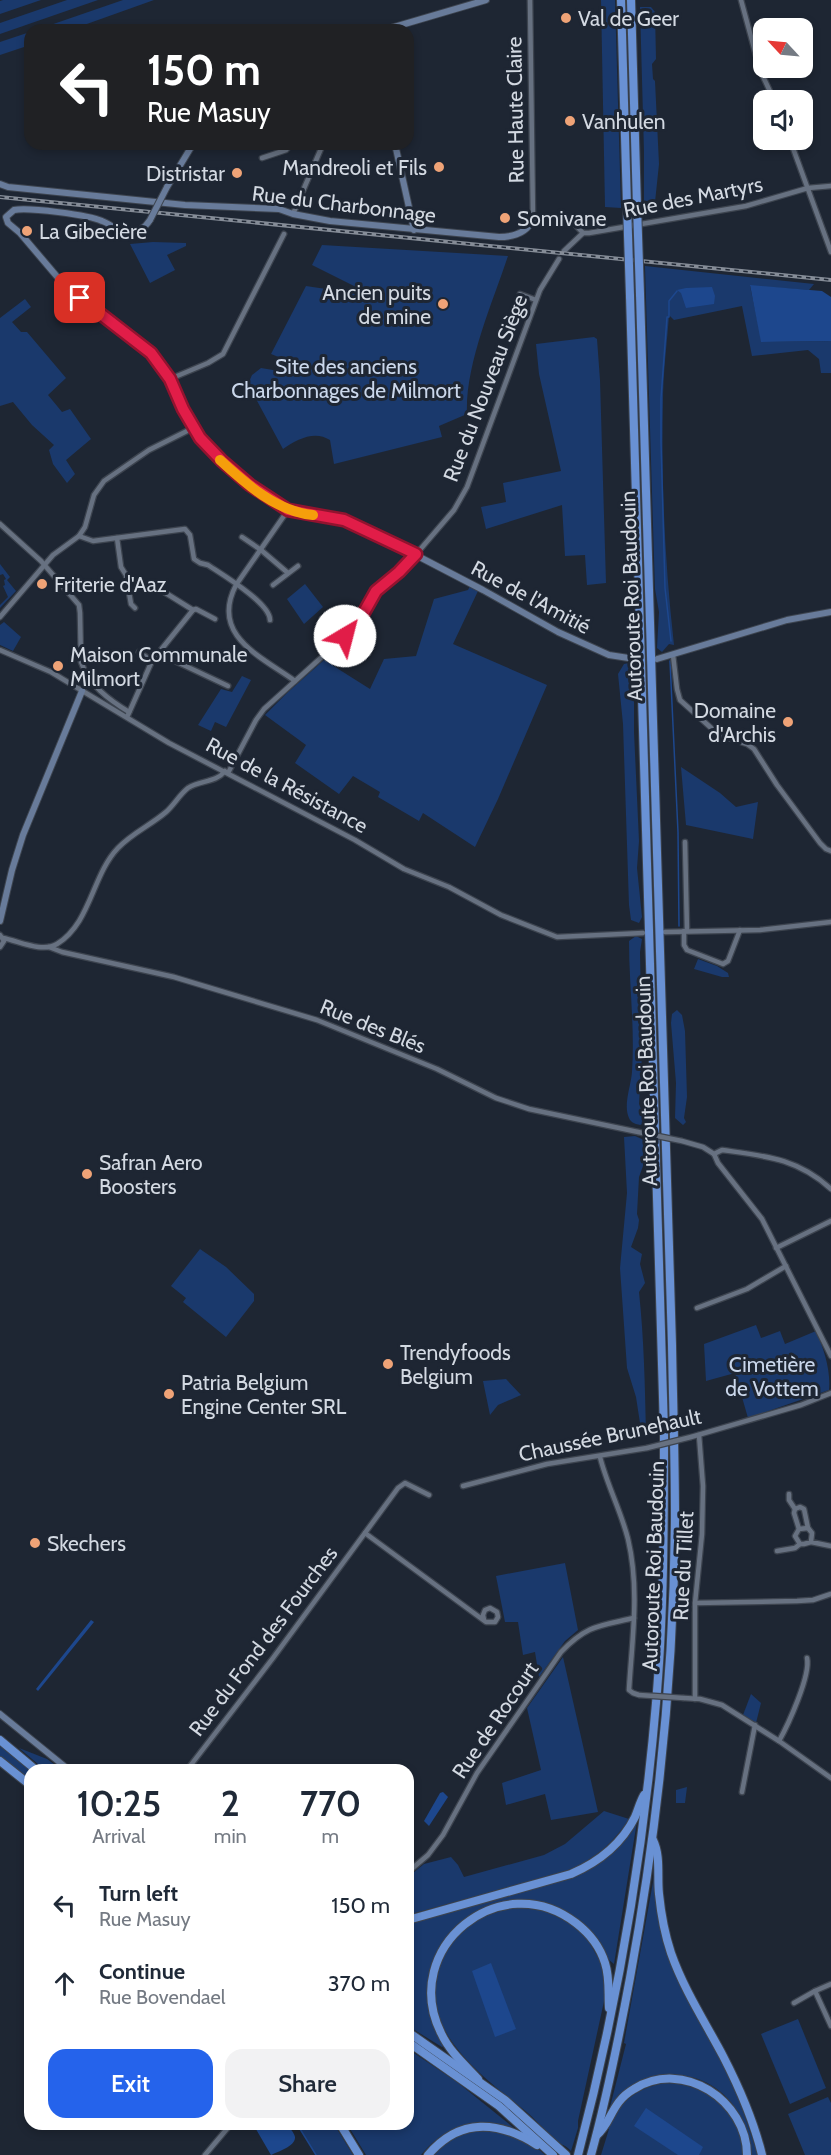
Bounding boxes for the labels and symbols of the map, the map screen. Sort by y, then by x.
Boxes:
place label: Val de Geer [578,6,679,31]
marker: Val de Geer [559,11,573,25]
north arrow [753,18,813,78]
street label: Rue Haute Claire [501,36,529,184]
place label: Vanhulen [582,109,666,134]
marker: Vanhulen [563,114,577,128]
place label: Mandreoli et Fils [282,155,427,180]
marker: Mandreoli et Fils [432,160,446,174]
place label: Distristar [146,161,225,186]
marker: Distristar [230,166,244,180]
street label: Rue des Martyrs [621,171,765,223]
street label: Rue du Charbonnage [251,180,438,228]
place label: Somivane [517,206,607,231]
marker: Somivane [498,211,512,225]
place label: La Gibecière [39,219,147,244]
marker: La Gibecière [20,224,34,238]
pin [54,272,105,323]
place label: Ancien puits de mine [322,280,431,329]
street label: Rue du Nouveau Siège [438,291,532,485]
marker: Ancien puits de mine [436,297,450,311]
park label: Site des anciens Charbonnages de Milmort [231,354,461,403]
street label: Autoroute Roi Baudouin [615,490,647,702]
street label: Rue de l'Amitié [467,555,595,639]
place label: Friterie d'Aaz [54,572,167,597]
marker: Friterie d'Aaz [35,577,49,591]
position arrow [313,604,377,668]
place label: Maison Communale Milmort [70,642,248,691]
marker: Maison Communale Milmort [51,659,65,673]
place label: Domaine d'Archis [694,698,776,747]
marker: Domaine d'Archis [781,715,795,729]
street label: Rue de la Résistance [202,732,372,838]
street label: Autoroute Roi Baudouin [630,975,662,1187]
street label: Rue des Blés [317,994,430,1059]
place label: Safran Aero Boosters [99,1150,203,1199]
marker: Safran Aero Boosters [80,1167,94,1181]
place label: Trendyfoods Belgium [400,1340,511,1389]
park label: Cimetière de Vottem [725,1352,819,1401]
marker: Trendyfoods Belgium [381,1357,395,1371]
place label: Patria Belgium Engine Center SRL [181,1370,347,1419]
marker: Patria Belgium Engine Center SRL [162,1387,176,1401]
street label: Chaussée Brunehault [516,1403,704,1467]
street label: Autoroute Roi Baudouin [637,1460,669,1672]
street label: Rue du Tillet [668,1511,698,1621]
place label: Skechers [47,1531,126,1556]
marker: Skechers [28,1536,42,1550]
street label: Rue du Fond des Fourches [183,1541,343,1741]
street label: Rue de Rocourt [447,1657,543,1783]

